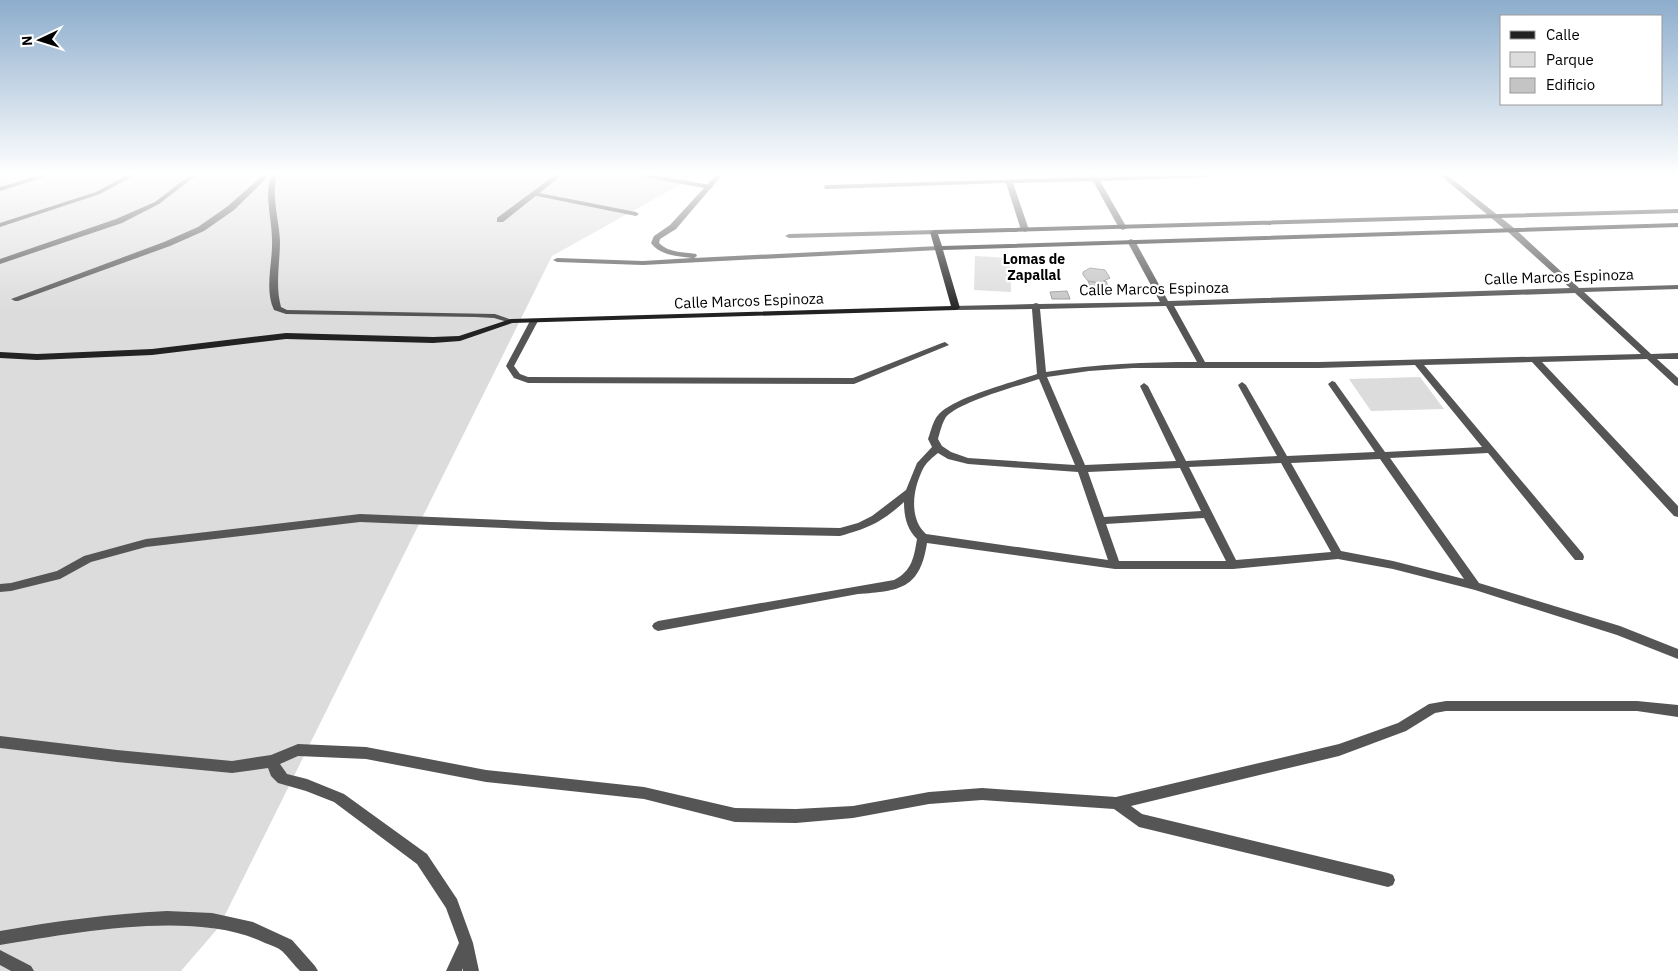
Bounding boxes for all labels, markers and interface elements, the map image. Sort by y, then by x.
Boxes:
north arrow [15,15,65,65]
legend [1500,15,1663,105]
text: Calle [1546,25,1580,44]
text: N [18,35,36,47]
text: Parque [1546,50,1594,69]
text: Edificio [1546,75,1595,94]
district label: Lomas de Zapallal [1003,250,1065,284]
street label: Calle Marcos Espinoza [1484,264,1634,289]
street label: Calle Marcos Espinoza [1079,278,1229,299]
street label: Calle Marcos Espinoza [674,288,824,313]

